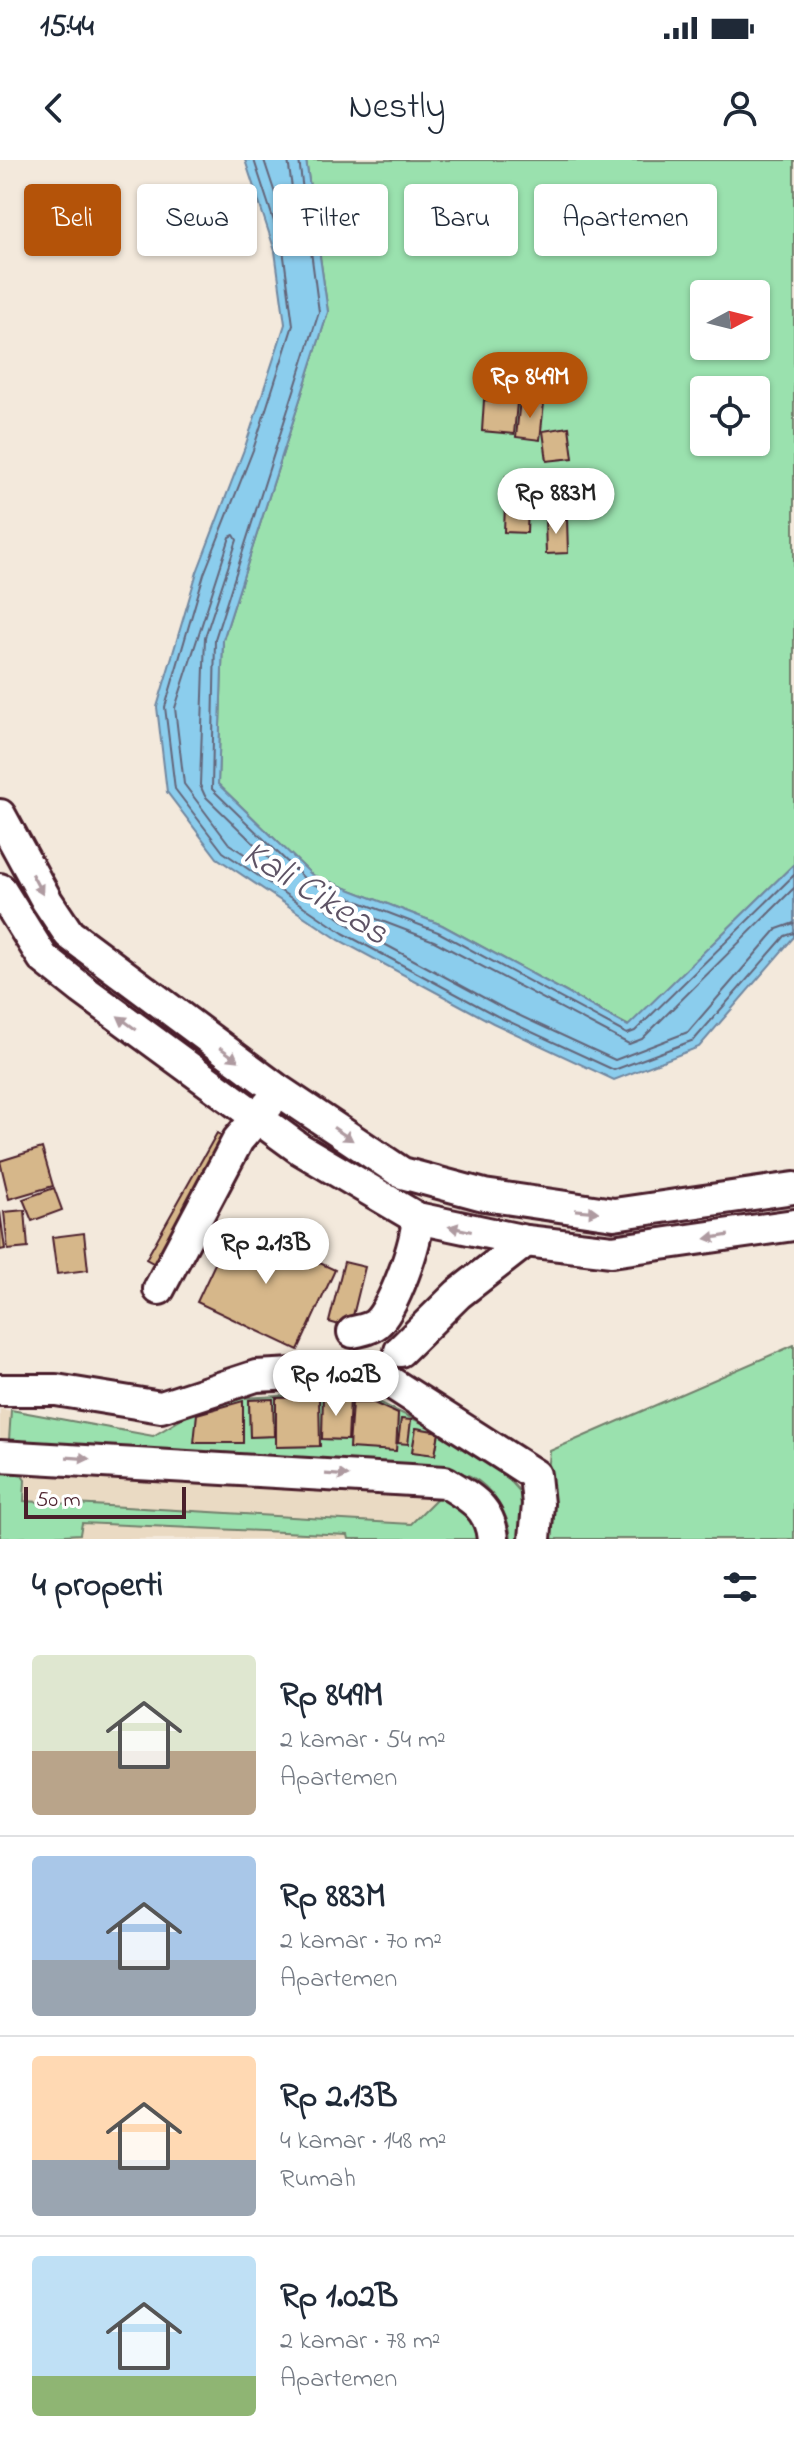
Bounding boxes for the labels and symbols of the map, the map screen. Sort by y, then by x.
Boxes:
north arrow [690,280,770,360]
pin: Rp 849M [456,352,604,420]
pin: Rp 883M [482,468,630,536]
water label: Kali Cikeas [231,827,399,962]
one-way arrow [30,873,44,895]
one-way arrow [117,1015,137,1031]
one-way arrow [219,1046,240,1062]
one-way arrow [332,1126,354,1141]
one-way arrow [575,1205,600,1218]
pin: Rp 2.13B [183,1218,349,1286]
one-way arrow [447,1222,472,1235]
one-way arrow [704,1231,729,1244]
pin: Rp 1.02B [253,1350,419,1418]
one-way arrow [65,1452,91,1465]
one-way arrow [325,1469,350,1482]
scale bar [24,1483,186,1519]

